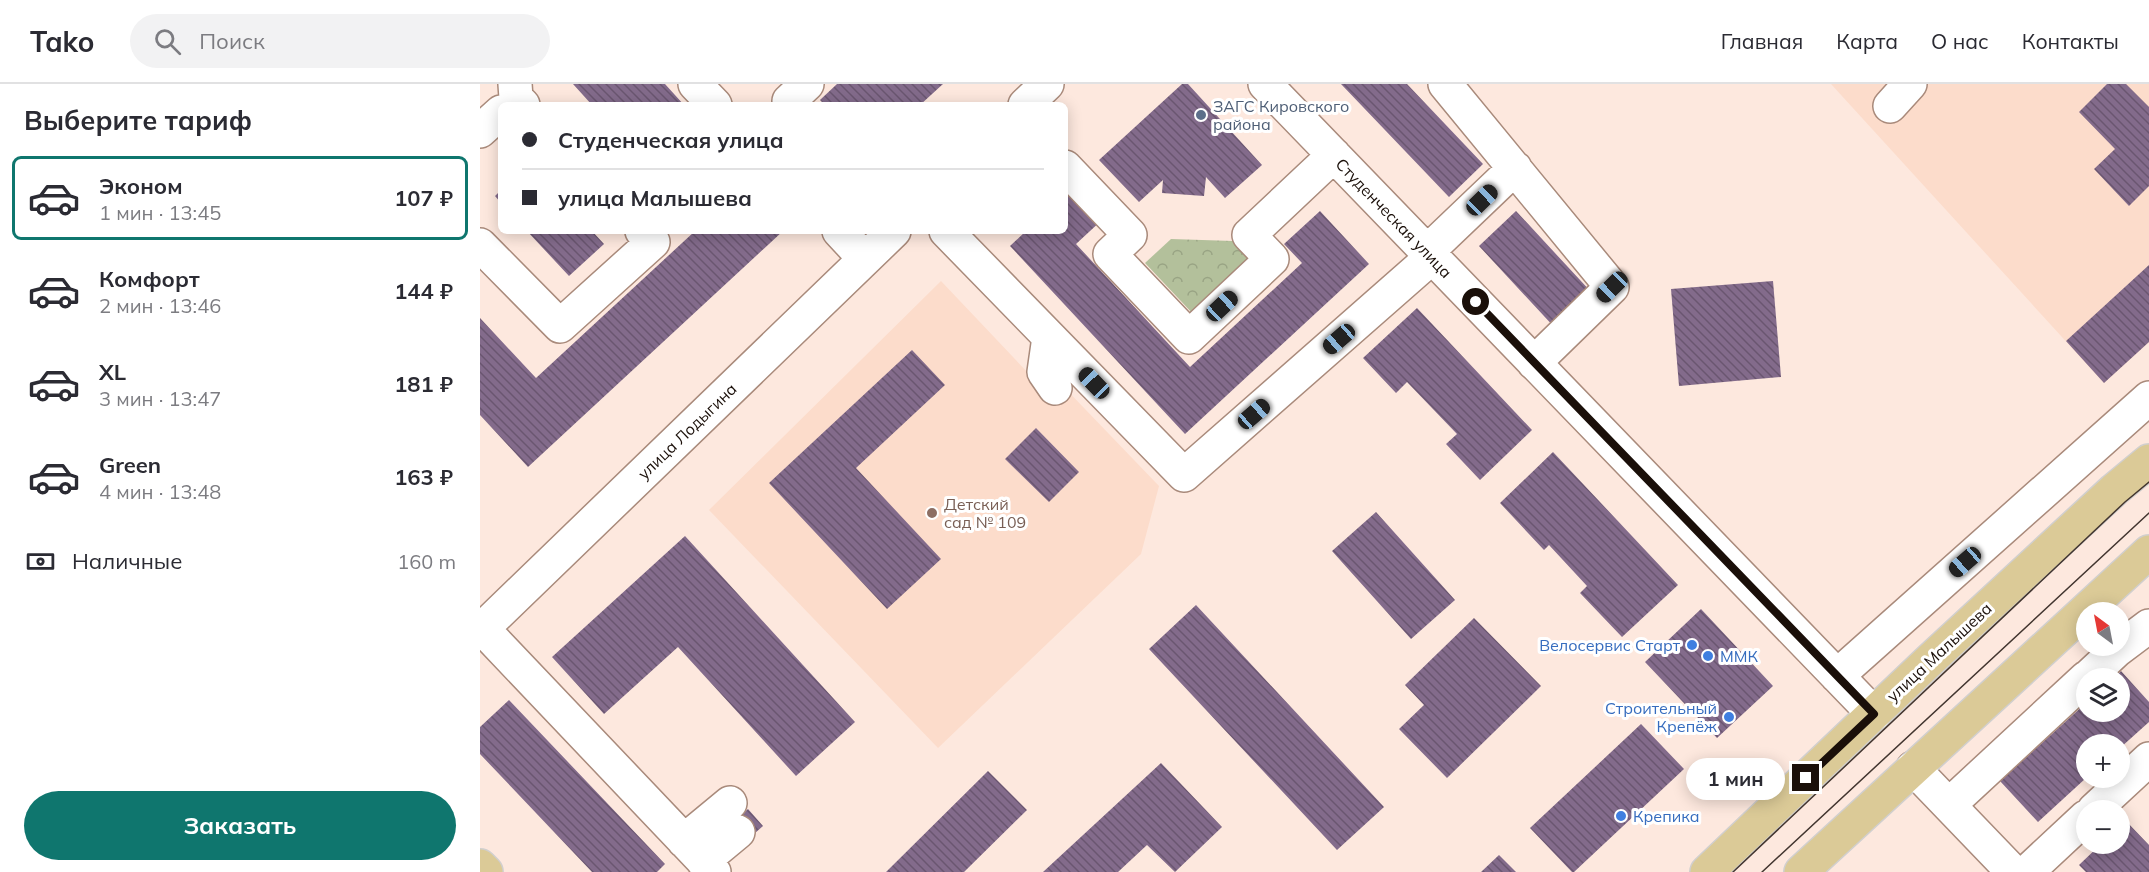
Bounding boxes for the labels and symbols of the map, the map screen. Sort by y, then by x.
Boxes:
place label: ЗАГС Кировского района [1213,96,1349,134]
marker: ЗАГС Кировского района [1194,108,1208,122]
street label: Студенческая улица [1332,154,1456,282]
car [1463,181,1501,219]
car [1593,268,1631,306]
car [1203,287,1241,325]
route start [1462,288,1489,315]
car [1320,320,1358,358]
car [1075,364,1113,402]
street label: улица Лодыгина [633,379,741,483]
car [1235,395,1273,433]
place label: Детский сад № 109 [944,494,1026,532]
marker: Детский сад № 109 [925,506,939,520]
car [1946,543,1984,581]
street label: улица Малышева [1882,598,1996,706]
north arrow [2076,602,2130,656]
place label: Велосервис Старт [1539,635,1681,655]
marker: Велосервис Старт [1685,638,1699,652]
place label: ММК [1720,646,1758,666]
marker: ММК [1701,649,1715,663]
place label: Строительный Крепёж [1605,698,1717,736]
marker: Строительный Крепёж [1722,710,1736,724]
callout: 1 мин [1686,757,1785,799]
route end [1792,764,1819,791]
place label: Крепика [1633,806,1700,826]
marker: Крепика [1614,809,1628,823]

